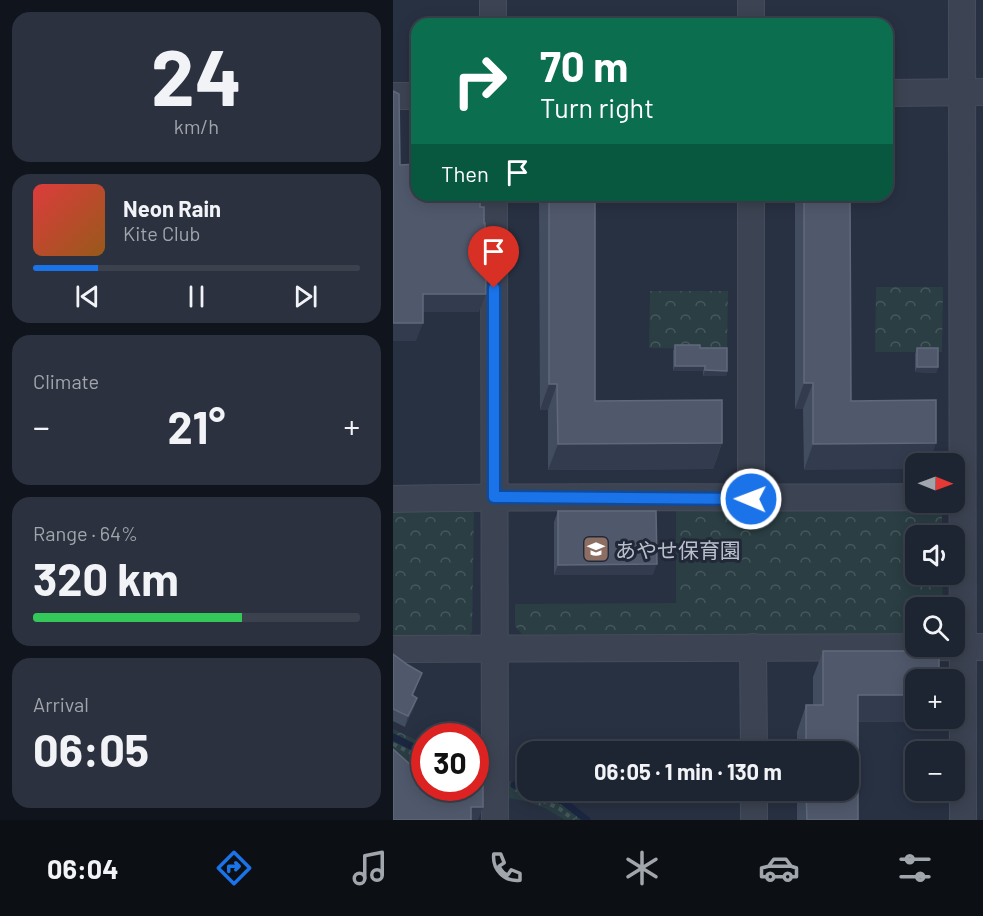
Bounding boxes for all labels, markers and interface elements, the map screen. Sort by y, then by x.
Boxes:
text: 24 [151,28,242,122]
text: 70 m [540,40,628,90]
icon: right [441,42,519,120]
text: Turn right [540,91,654,123]
text: km/h [174,114,219,138]
icon: arrive [501,156,534,189]
text: Then [441,160,489,186]
text: Neon Rain [123,195,221,221]
text: Kite Club [123,221,200,245]
pin [468,226,519,288]
icon: arrive [477,235,510,268]
icon: previous [71,280,104,313]
icon: pause [180,280,213,313]
icon: next [289,280,322,313]
text: Climate [33,369,99,393]
text: 21° [168,399,225,453]
text: − [33,406,50,446]
text: + [344,406,360,446]
north arrow [905,453,965,513]
map controls [905,453,965,801]
position arrow [719,467,783,531]
text: Range · 64% [33,521,138,545]
button: sound [905,525,965,585]
school or university icon: あやせ保育園 [581,534,611,564]
place label: あやせ保育園 [615,537,741,562]
text: 320 km [33,551,179,605]
button: search [905,597,965,657]
button: + [905,669,965,729]
text: Arrival [33,692,89,716]
text: 06:05 [33,722,149,776]
speed limit sign: 30 [411,723,489,801]
button: − [905,741,965,801]
text: 06:05 · 1 min · 130 m [594,758,782,784]
icon: directions [213,847,255,889]
icon: music [349,847,391,889]
icon: phone [485,847,527,889]
icon: climate [621,847,663,889]
icon: car [758,847,800,889]
icon: filters [894,847,936,889]
text: 06:04 [47,852,119,884]

